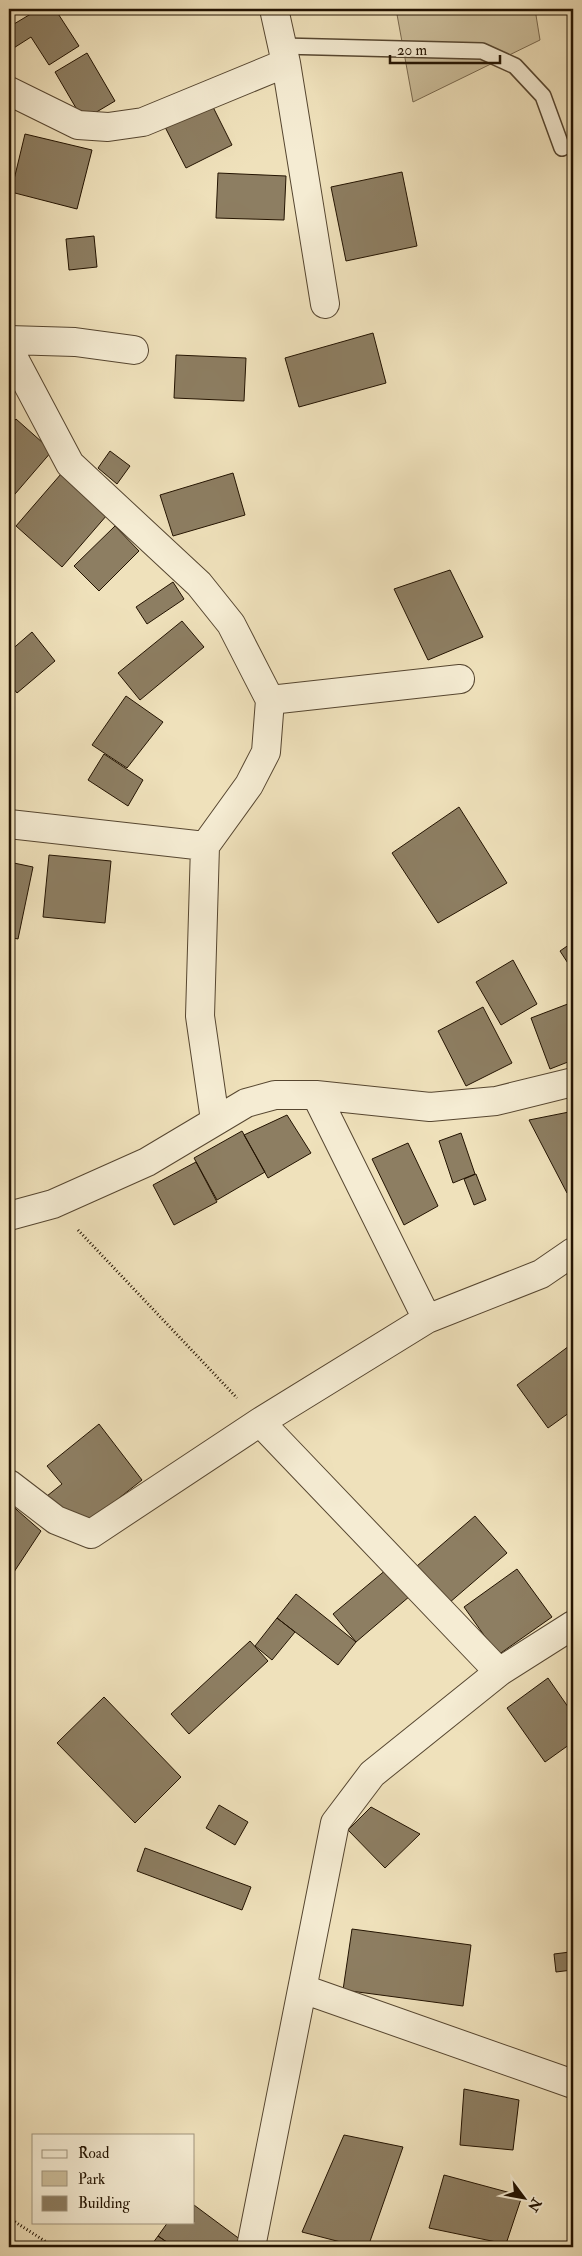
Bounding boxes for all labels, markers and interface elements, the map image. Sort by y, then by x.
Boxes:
scale bar [390,32,500,64]
text: 20 m [397,41,427,60]
legend [32,2134,195,2224]
text: Road [78,2144,110,2163]
text: Park [78,2170,105,2189]
north arrow [500,2174,550,2224]
text: Building [78,2194,130,2213]
text: N [524,2194,546,2215]

